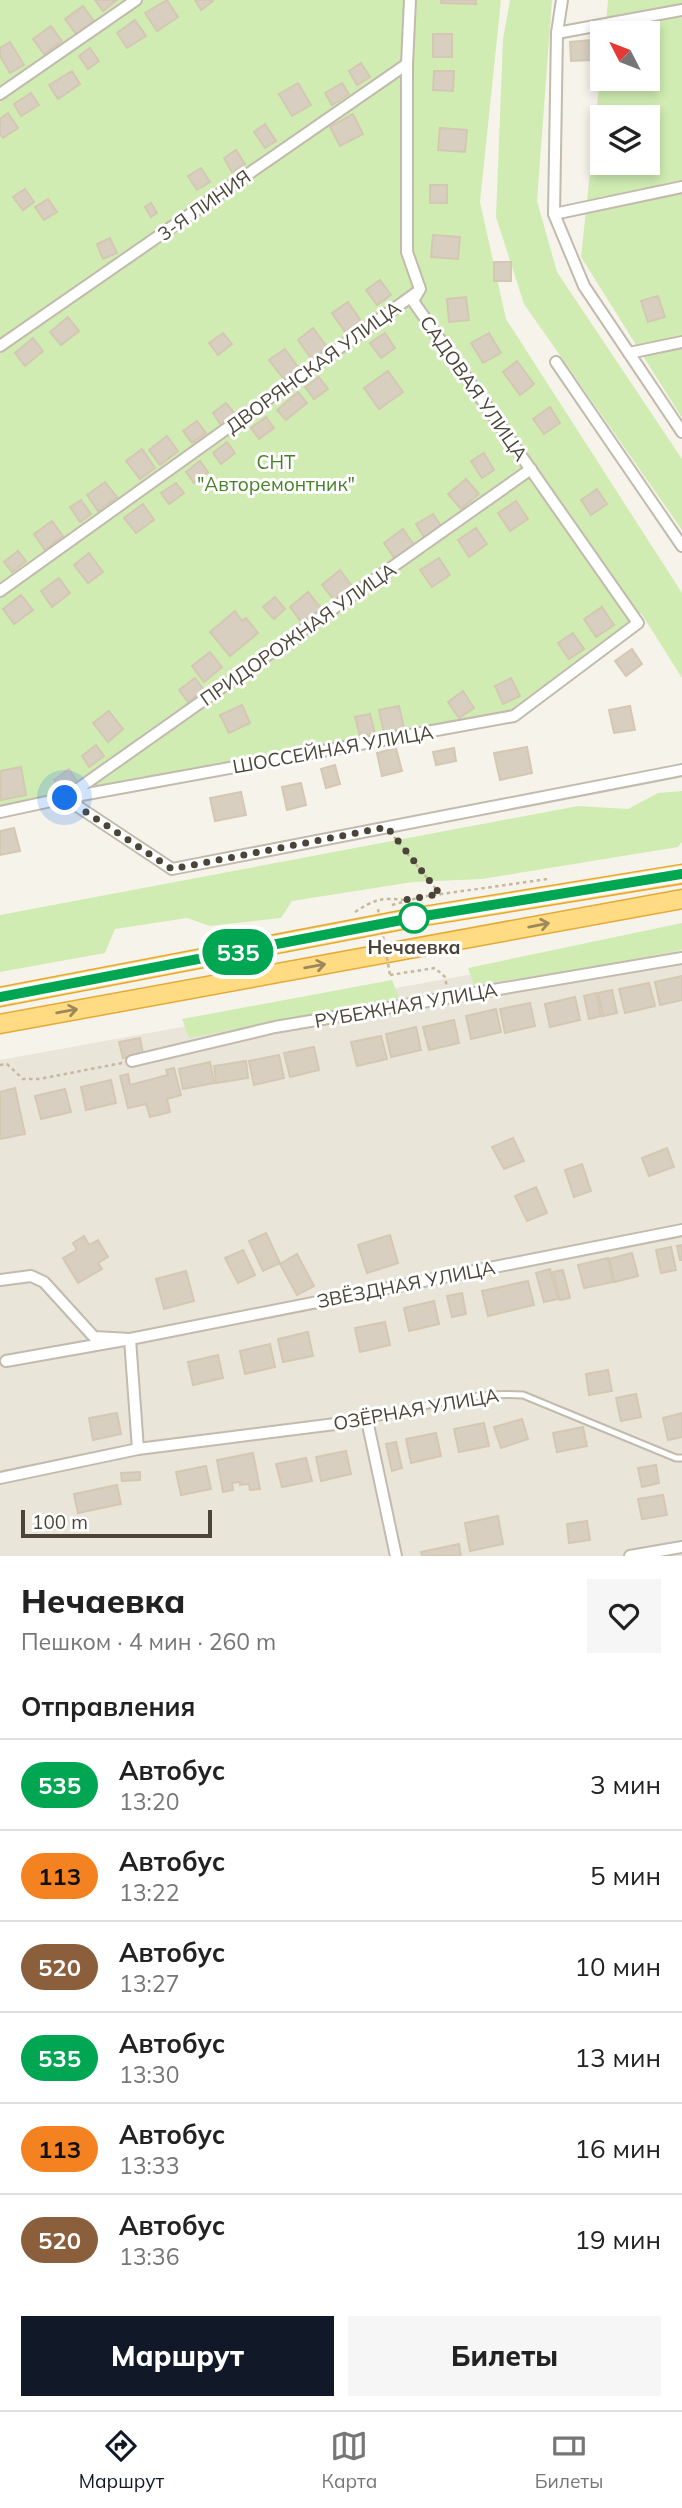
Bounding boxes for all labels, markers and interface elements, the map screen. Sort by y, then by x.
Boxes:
north arrow [590,21,660,91]
map controls [590,21,660,175]
button: layers [590,105,660,175]
street label: 3-Я ЛИНИЯ [153,164,255,246]
street label: ДВОРЯНСКАЯ УЛИЦА [221,295,405,439]
street label: САДОВАЯ УЛИЦА [415,311,533,465]
park label: СНТ "Авторемонтник" [197,450,355,496]
street label: ПРИДОРОЖНАЯ УЛИЦА [195,557,401,711]
street label: ШОССЕЙНАЯ УЛИЦА [231,720,435,778]
your location [47,780,82,815]
marker: Нечаевка [399,903,429,933]
one-way arrow [527,918,550,932]
line badge: 535 [198,929,278,975]
place label: Нечаевка [367,935,461,959]
text: 535 [216,937,260,967]
one-way arrow [303,959,326,973]
street label: РУБЕЖНАЯ УЛИЦА [313,977,499,1033]
one-way arrow [55,1004,78,1018]
street label: ЗВЁЗДНАЯ УЛИЦА [315,1255,497,1313]
street label: ОЗЁРНАЯ УЛИЦА [331,1383,501,1435]
scale bar [21,1507,212,1539]
text: 100 m [32,1510,88,1534]
button: heart [587,1579,661,1653]
text: Нечаевка [21,1580,185,1621]
text: Пешком · 4 мин · 260 m [21,1627,276,1656]
text: Отправления [21,1690,195,1723]
text: Автобус [119,1754,225,1787]
text: 3 мин [590,1768,661,1801]
text: 535 [38,1770,81,1800]
text: 13:20 [119,1787,179,1816]
text: Автобус [119,1845,225,1878]
text: 5 мин [590,1859,661,1892]
text: 113 [38,1861,81,1891]
text: 13:22 [119,1878,179,1907]
text: Автобус [119,1936,225,1969]
text: 10 мин [574,1950,661,1983]
text: 520 [38,1952,81,1982]
text: 13:27 [119,1969,179,1998]
text: Автобус [119,2027,225,2060]
text: 13 мин [574,2041,661,2074]
text: 535 [38,2043,81,2073]
text: 13:30 [119,2060,179,2089]
text: Автобус [119,2118,225,2151]
text: 16 мин [574,2132,661,2165]
text: 113 [38,2134,81,2164]
text: 13:33 [119,2151,179,2180]
text: Автобус [119,2209,225,2242]
text: 19 мин [574,2223,661,2256]
text: 520 [38,2225,81,2255]
text: 13:36 [119,2242,179,2271]
button: Маршрут [21,2316,334,2396]
button: Билеты [348,2316,661,2396]
tab: Маршрут [79,2427,164,2493]
tab: Карта [321,2427,377,2493]
tab: Билеты [535,2427,603,2493]

